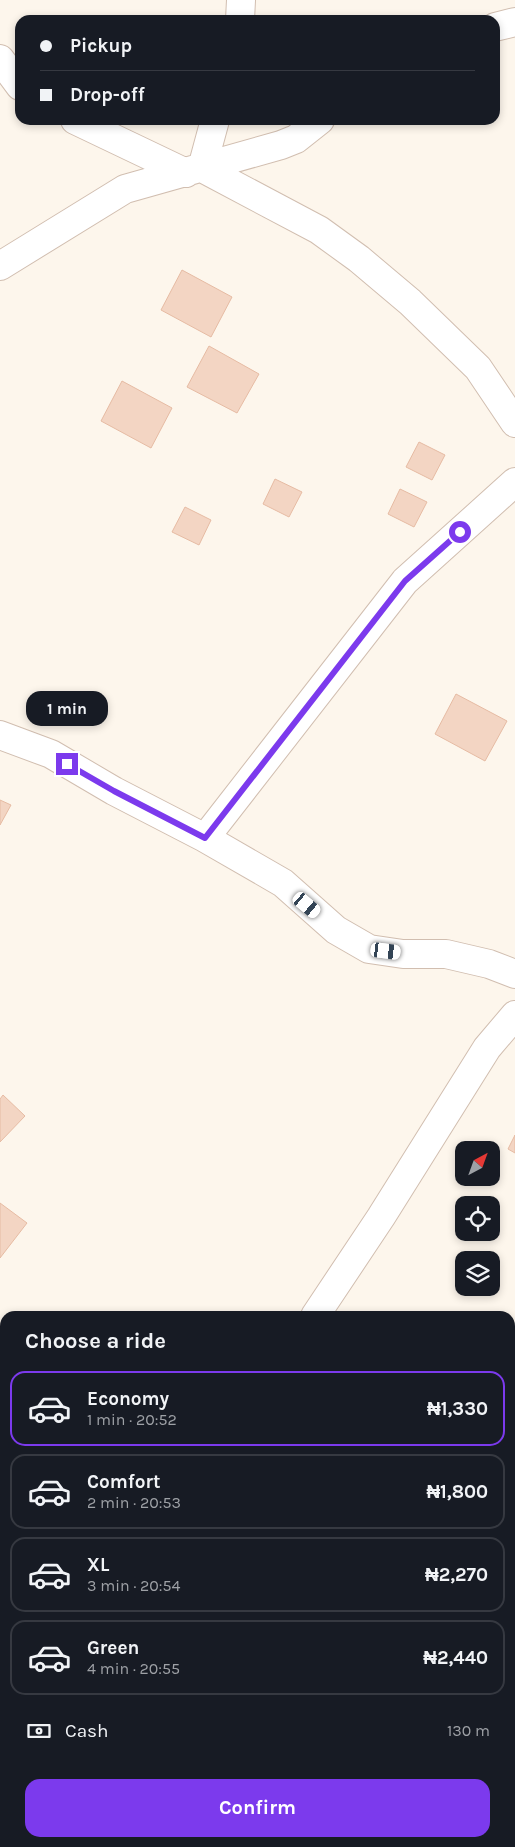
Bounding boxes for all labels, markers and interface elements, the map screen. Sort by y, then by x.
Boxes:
text: Pickup [70,35,132,57]
text: Drop-off [70,84,145,106]
route start [449,521,471,543]
callout: 1 min [26,692,108,726]
text: 1 min [47,699,87,718]
route end [56,753,78,775]
car [290,890,323,920]
car [370,942,401,960]
north arrow [455,1141,500,1186]
map controls [455,1141,500,1296]
button: locate [455,1196,500,1241]
button: layers [455,1251,500,1296]
text: Choose a ride [25,1328,166,1354]
icon: car [27,1386,72,1431]
text: Economy [87,1388,169,1410]
text: ₦1,330 [427,1398,488,1420]
text: 1 min · 20:52 [87,1410,177,1429]
icon: car [27,1469,72,1514]
text: Comfort [87,1471,161,1493]
text: ₦1,800 [426,1481,488,1503]
text: 2 min · 20:53 [87,1493,181,1512]
icon: car [27,1552,72,1597]
text: XL [87,1554,109,1576]
text: ₦2,270 [425,1564,488,1586]
text: 3 min · 20:54 [87,1576,181,1595]
icon: car [27,1635,72,1680]
text: Green [87,1637,139,1659]
text: ₦2,440 [423,1647,488,1669]
text: 4 min · 20:55 [87,1659,180,1678]
icon: cash [25,1717,53,1745]
text: Cash [65,1720,109,1742]
text: 130 m [447,1721,490,1740]
button: Confirm [25,1779,490,1837]

